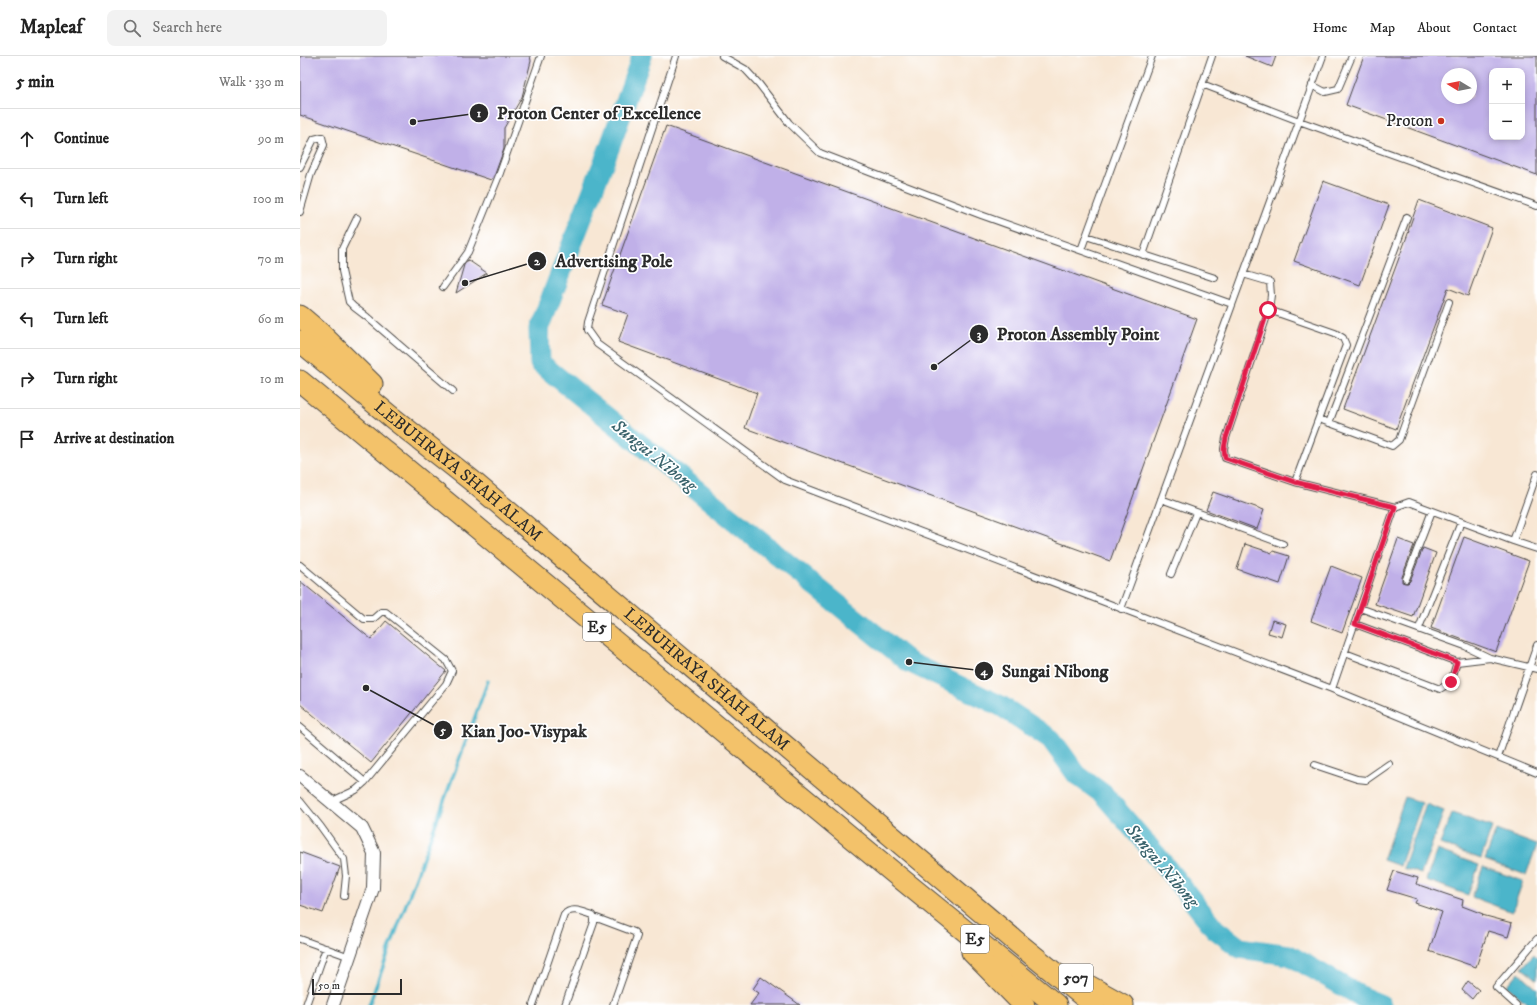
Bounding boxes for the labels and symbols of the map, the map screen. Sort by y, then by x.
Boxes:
north arrow [1441,68,1477,104]
callout: Proton Center of Excellence [469,98,709,128]
text: Proton Center of Excellence [497,103,702,125]
text: 1 [477,106,482,121]
place label: Proton [1386,110,1433,132]
marker: Proton [1436,116,1446,126]
callout: Advertising Pole [527,246,681,276]
text: Advertising Pole [554,251,673,273]
text: 2 [534,254,541,269]
route start [1259,301,1277,319]
callout: Proton Assembly Point [969,319,1167,349]
text: Proton Assembly Point [997,324,1160,346]
text: 3 [977,327,982,342]
street label: LEBUHRAYA SHAH ALAM [370,396,547,547]
water label: Sungai Nibong [606,414,702,498]
street label: LEBUHRAYA SHAH ALAM [619,603,794,756]
road number: E5 [583,613,611,641]
callout: Sungai Nibong [974,656,1116,686]
text: Sungai Nibong [1002,661,1110,683]
text: 4 [980,664,989,679]
route end [1442,673,1460,691]
callout: Kian Joo-Visypak [433,715,595,745]
text: Kian Joo-Visypak [461,721,588,743]
text: 5 [439,723,446,738]
water label: Sungai Nibong [1120,819,1205,914]
road number: E5 [961,925,989,953]
road number: 507 [1059,964,1093,992]
scale bar [312,977,402,996]

